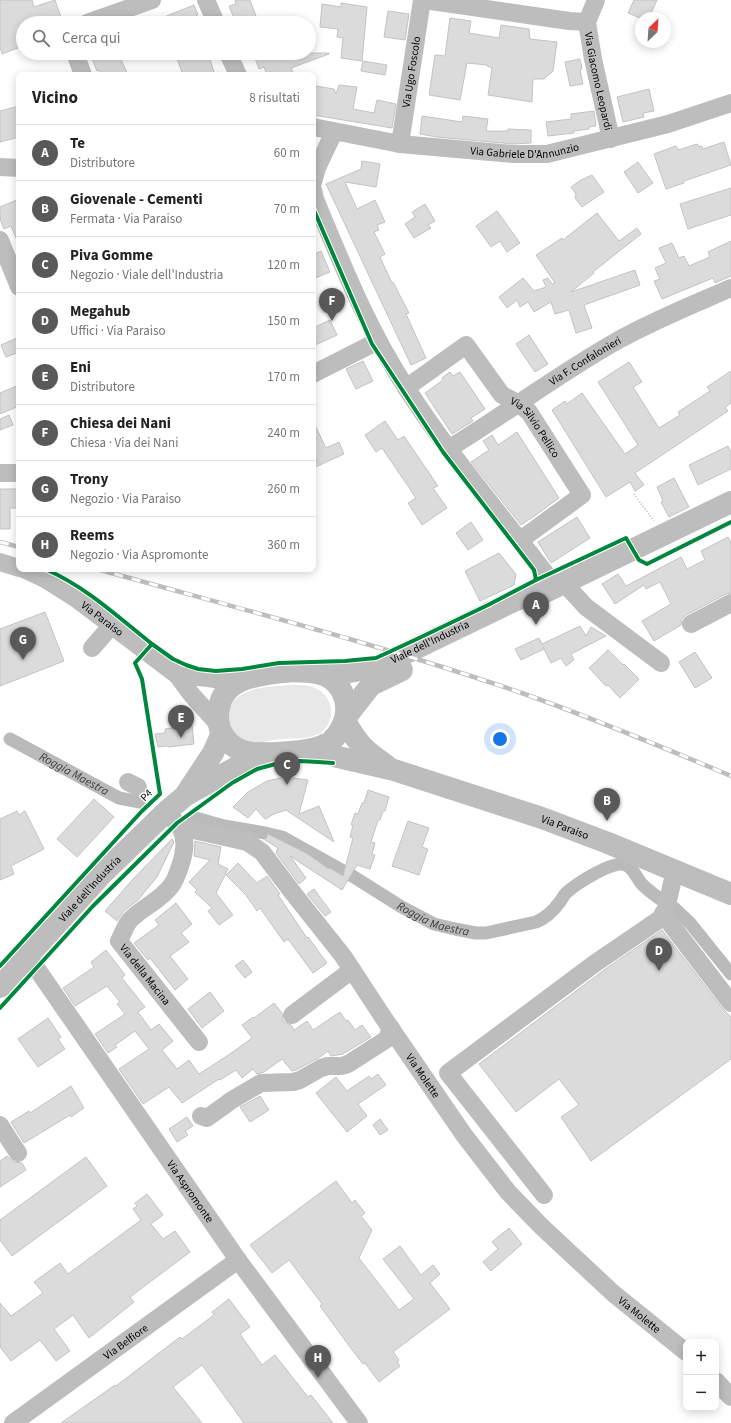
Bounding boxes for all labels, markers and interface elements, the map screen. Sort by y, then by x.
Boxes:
north arrow [635,12,671,48]
search box [16,16,316,60]
icon: search [30,27,52,49]
text: Cerca qui [62,28,121,49]
street label: Via Giacomo Leopardi [581,31,616,132]
street label: Via Ugo Foscolo [399,35,424,109]
text: Vicino [32,86,78,110]
text: 8 risultati [249,89,300,107]
text: Te [70,133,85,154]
street label: Via Gabriele D'Annunzio [470,139,581,162]
text: A [41,144,49,162]
text: 60 m [274,144,300,162]
text: Distributore [70,154,135,172]
text: Giovenale - Cementi [70,189,203,210]
text: B [41,200,49,218]
text: 70 m [274,200,300,218]
text: Fermata · Via Paraiso [70,210,182,228]
text: Piva Gomme [70,245,153,266]
text: C [41,256,49,274]
text: 120 m [267,256,300,274]
text: Negozio · Viale dell'Industria [70,266,223,284]
pin: F [319,288,345,321]
text: Megahub [70,301,130,322]
text: D [41,312,49,330]
text: 150 m [267,312,300,330]
text: Uffici · Via Paraiso [70,322,166,340]
street label: Via F. Confalonieri [546,333,624,389]
text: Eni [70,357,91,378]
text: E [41,368,49,386]
text: 170 m [267,368,300,386]
text: Distributore [70,378,135,396]
street label: Via Silvio Pellico [508,393,563,461]
text: Chiesa dei Nani [70,413,171,434]
text: F [42,424,48,442]
text: 240 m [267,424,300,442]
text: Chiesa · Via dei Nani [70,434,178,452]
text: Trony [70,469,108,490]
text: G [41,480,49,498]
text: 260 m [267,480,300,498]
text: Negozio · Via Paraiso [70,490,181,508]
text: Reems [70,525,114,546]
text: H [41,536,49,554]
text: 360 m [267,536,300,554]
text: Negozio · Via Aspromonte [70,546,208,564]
pin: A [523,592,549,625]
street label: Via Paraiso [78,598,127,640]
street label: Viale dell'Industria [388,617,472,667]
pin: G [10,627,36,660]
pin: E [168,705,194,738]
your location [490,729,510,749]
water label: Roggia Maestra [36,748,112,800]
pin: C [274,752,300,785]
street label: P4 [137,786,156,805]
pin: B [594,788,620,821]
street label: Via Paraiso [539,811,591,843]
street label: Viale dell'Industria [55,853,124,925]
water label: Roggia Maestra [394,898,471,941]
pin: D [646,938,672,971]
street label: Via della Macina [116,941,174,1008]
street label: Via Molette [402,1051,444,1101]
street label: Via Aspromonte [163,1157,217,1226]
street label: Via Molette [615,1293,664,1337]
street label: Via Belfiore [100,1320,152,1363]
map controls [683,1339,719,1411]
button: + [683,1339,719,1375]
pin: H [305,1345,331,1378]
button: − [683,1375,719,1411]

